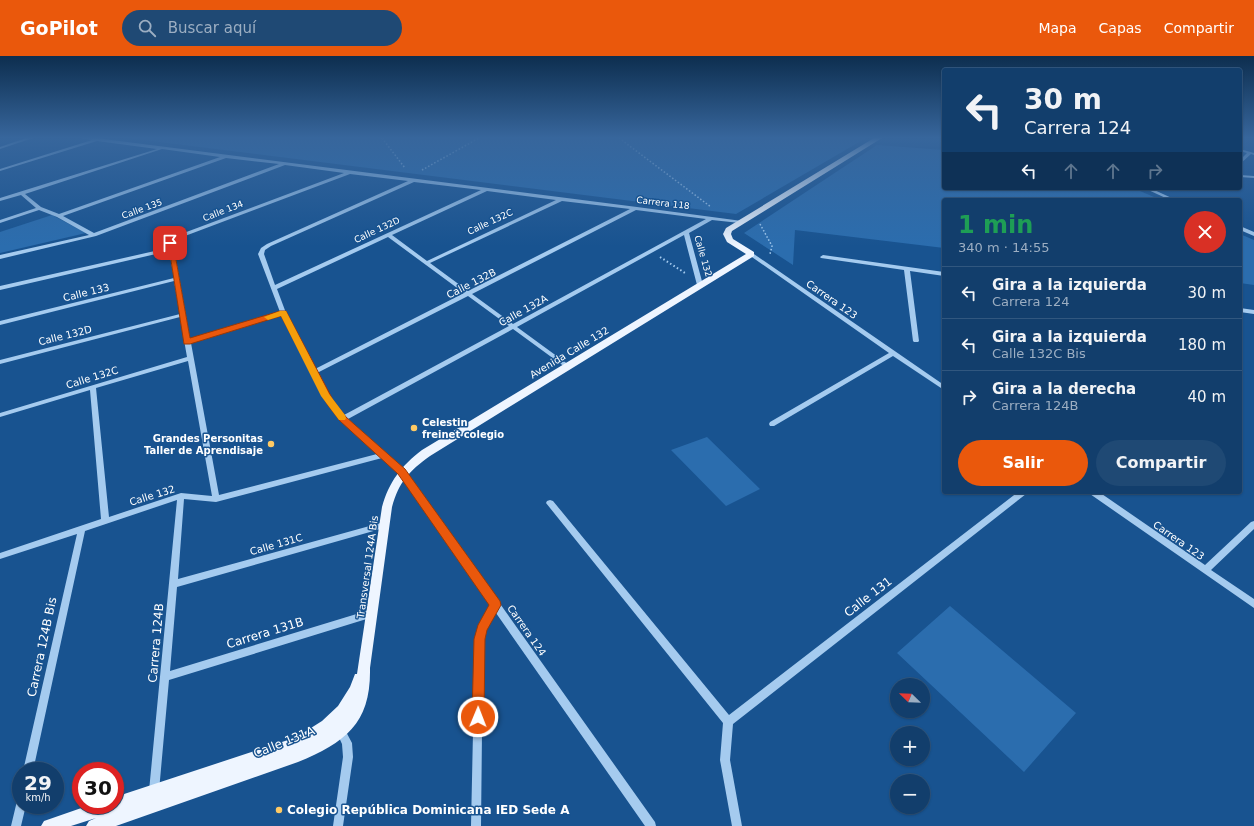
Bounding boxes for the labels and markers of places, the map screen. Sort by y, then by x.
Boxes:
pin [153,226,187,260]
place label: Celestin freinet colegio [422,417,504,440]
marker: Celestin freinet colegio [409,423,419,433]
place label: Grandes Personitas Taller de Aprendisaje [144,433,263,456]
marker: Grandes Personitas Taller de Aprendisaje [266,439,276,449]
place label: Colegio República Dominicana IED Sede A [287,803,570,817]
marker: Colegio República Dominicana IED Sede A [274,805,284,815]

